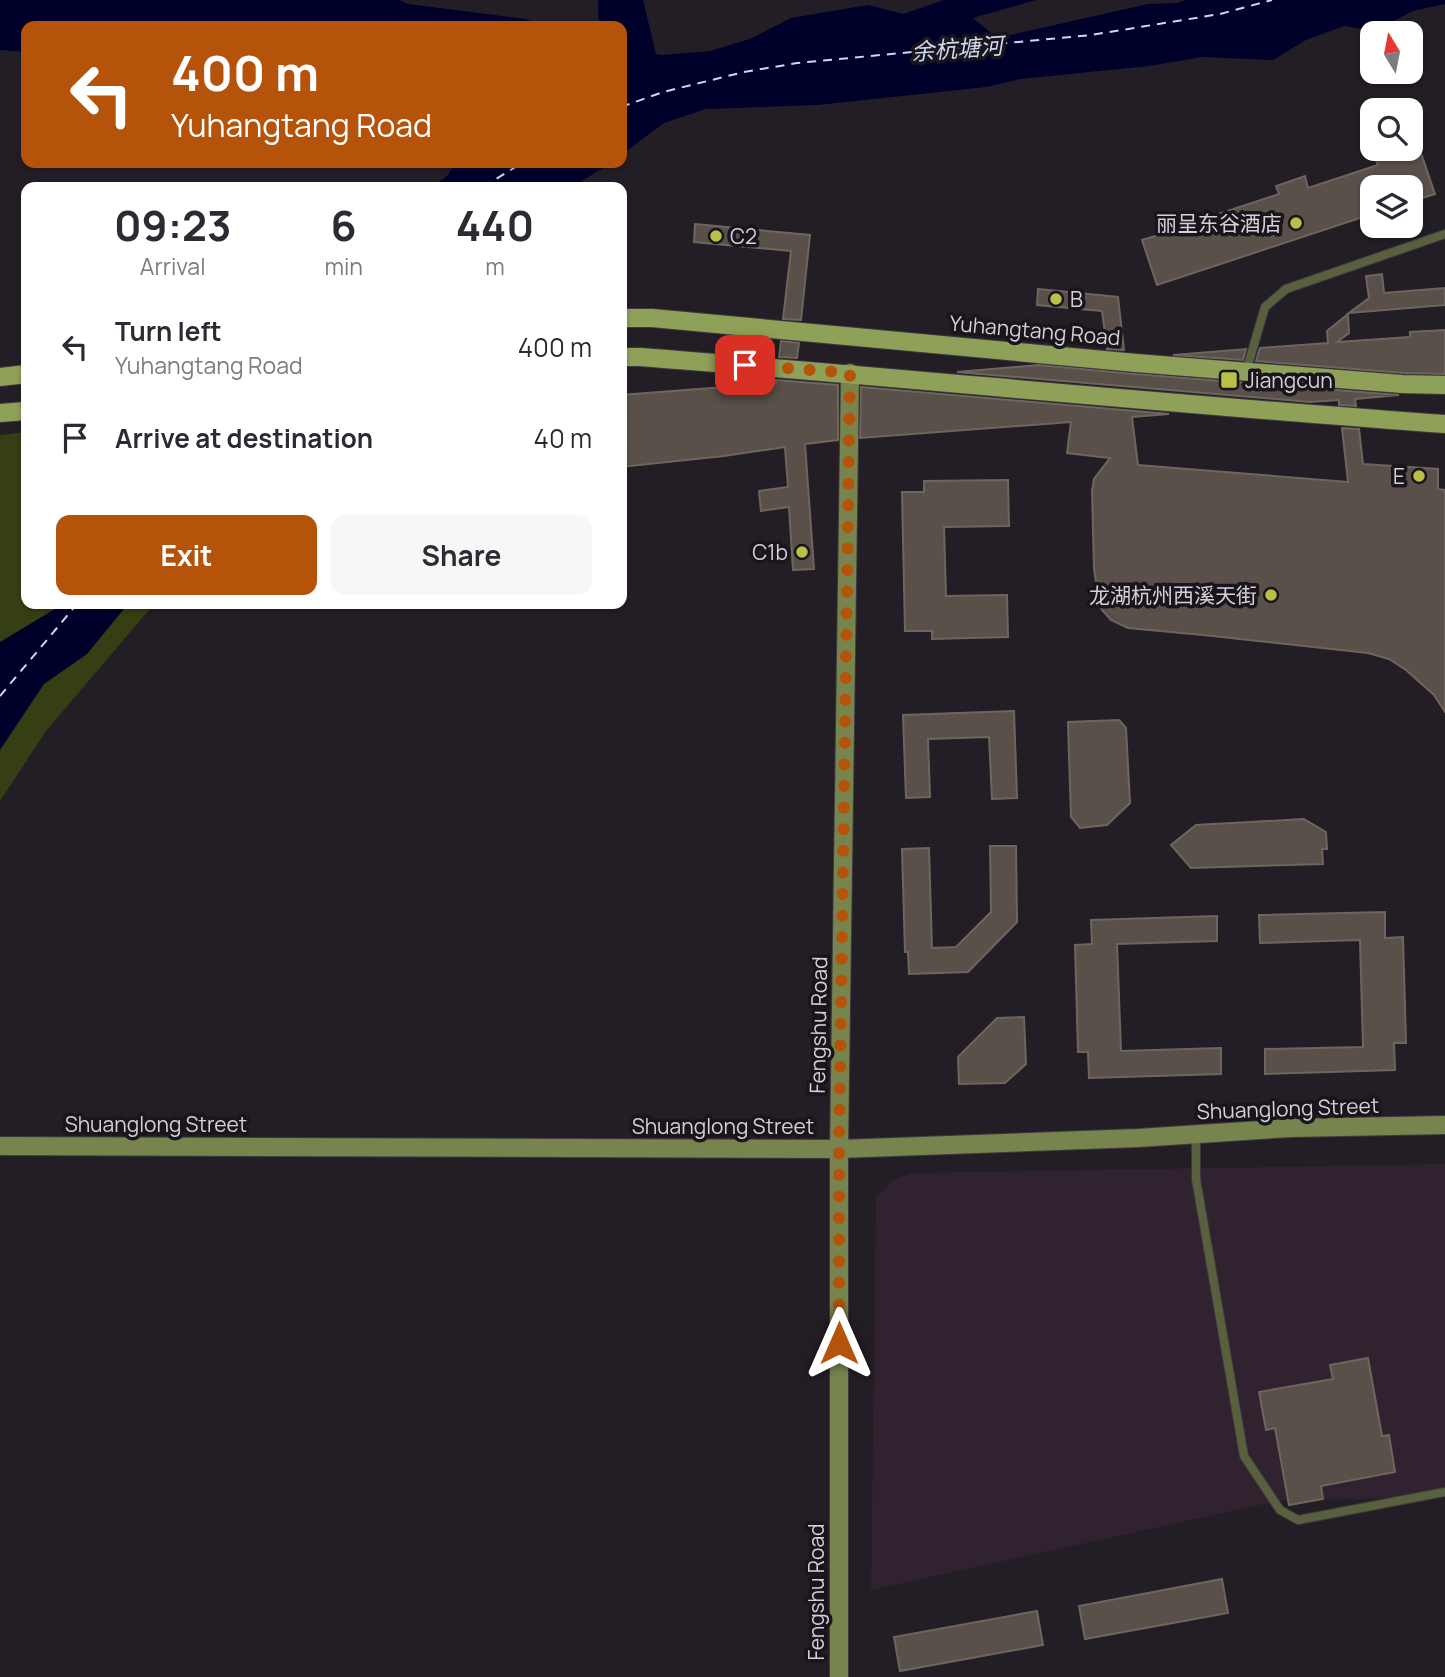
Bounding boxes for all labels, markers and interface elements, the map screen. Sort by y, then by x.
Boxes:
north arrow [1360,21,1423,84]
map controls [1360,21,1423,238]
water label: 余杭塘河 [910,29,1008,67]
text: 400 m [171,39,319,106]
icon: left [56,49,147,140]
button: search [1360,98,1423,161]
text: Yuhangtang Road [171,103,432,147]
button: layers [1360,175,1423,238]
text: 09:23 [114,196,231,254]
text: 6 [331,196,357,254]
text: 440 [456,196,534,254]
place label: 丽呈东谷酒店 [1156,209,1282,237]
marker: 丽呈东谷酒店 [1288,215,1304,231]
place label: C2 [730,222,757,250]
marker: C2 [708,228,724,244]
text: Arrival [140,250,206,282]
text: min [324,250,363,282]
text: m [485,250,505,282]
place label: B [1070,285,1083,313]
marker: B [1048,291,1064,307]
street label: Yuhangtang Road [948,309,1122,351]
text: Turn left [115,313,222,349]
icon: left [56,328,94,366]
text: 400 m [518,329,592,365]
pin [715,335,775,395]
icon: arrive [726,346,764,384]
text: Yuhangtang Road [115,349,303,381]
place label: Jiangcun [1245,366,1333,394]
marker: Jiangcun [1219,370,1239,390]
icon: arrive [56,419,94,457]
text: Arrive at destination [115,420,373,456]
text: 40 m [534,420,592,456]
place label: E [1393,462,1405,490]
marker: E [1411,468,1427,484]
button: Exit [56,515,317,595]
button: Share [331,515,592,595]
place label: C1b [752,538,788,566]
marker: C1b [794,544,810,560]
place label: 龙湖杭州西溪天街 [1089,581,1257,609]
marker: 龙湖杭州西溪天街 [1263,587,1279,603]
street label: Fengshu Road [803,956,833,1094]
street label: Shuanglong Street [1196,1091,1380,1125]
street label: Shuanglong Street [65,1110,247,1138]
street label: Shuanglong Street [632,1112,814,1140]
position arrow [802,1306,876,1380]
street label: Fengshu Road [802,1523,830,1661]

